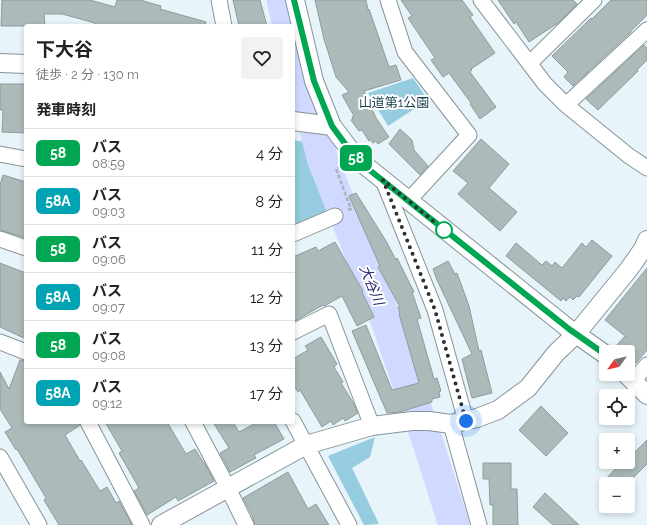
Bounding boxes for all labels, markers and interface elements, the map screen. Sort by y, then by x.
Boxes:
button: heart [241,37,283,79]
text: 下大谷 [36,38,93,60]
text: 徒歩 · 2 分 · 130 m [36,67,139,82]
park label: 山道第1公園 [359,95,429,110]
text: 発車時刻 [36,101,96,119]
text: バス [92,138,122,156]
text: 58 [50,145,66,161]
text: 4 分 [256,145,283,163]
line badge: 58 [338,145,374,171]
text: 58 [348,150,364,166]
text: 08:59 [92,156,125,171]
text: バス [92,186,122,204]
text: 58A [45,193,71,209]
text: 8 分 [255,193,283,211]
text: 09:03 [92,204,125,219]
unlabelled marker [435,221,453,239]
text: バス [92,234,122,252]
text: 58 [50,241,66,257]
text: 11 分 [251,241,283,259]
text: 09:06 [92,252,126,267]
water label: 大谷川 [357,263,388,309]
text: バス [92,282,122,300]
text: 58A [45,289,71,305]
text: 12 分 [250,289,283,307]
text: 09:07 [92,300,125,315]
text: バス [92,330,122,348]
text: 58 [50,337,66,353]
text: 13 分 [250,337,283,355]
north arrow [599,345,635,381]
map controls [599,345,635,513]
text: 09:08 [92,348,126,363]
text: バス [92,378,122,396]
text: 58A [45,385,71,401]
text: 17 分 [250,385,283,403]
button: locate [599,389,635,425]
text: 09:12 [92,396,122,411]
your location [456,411,476,431]
button: + [599,433,635,469]
button: − [599,477,635,513]

